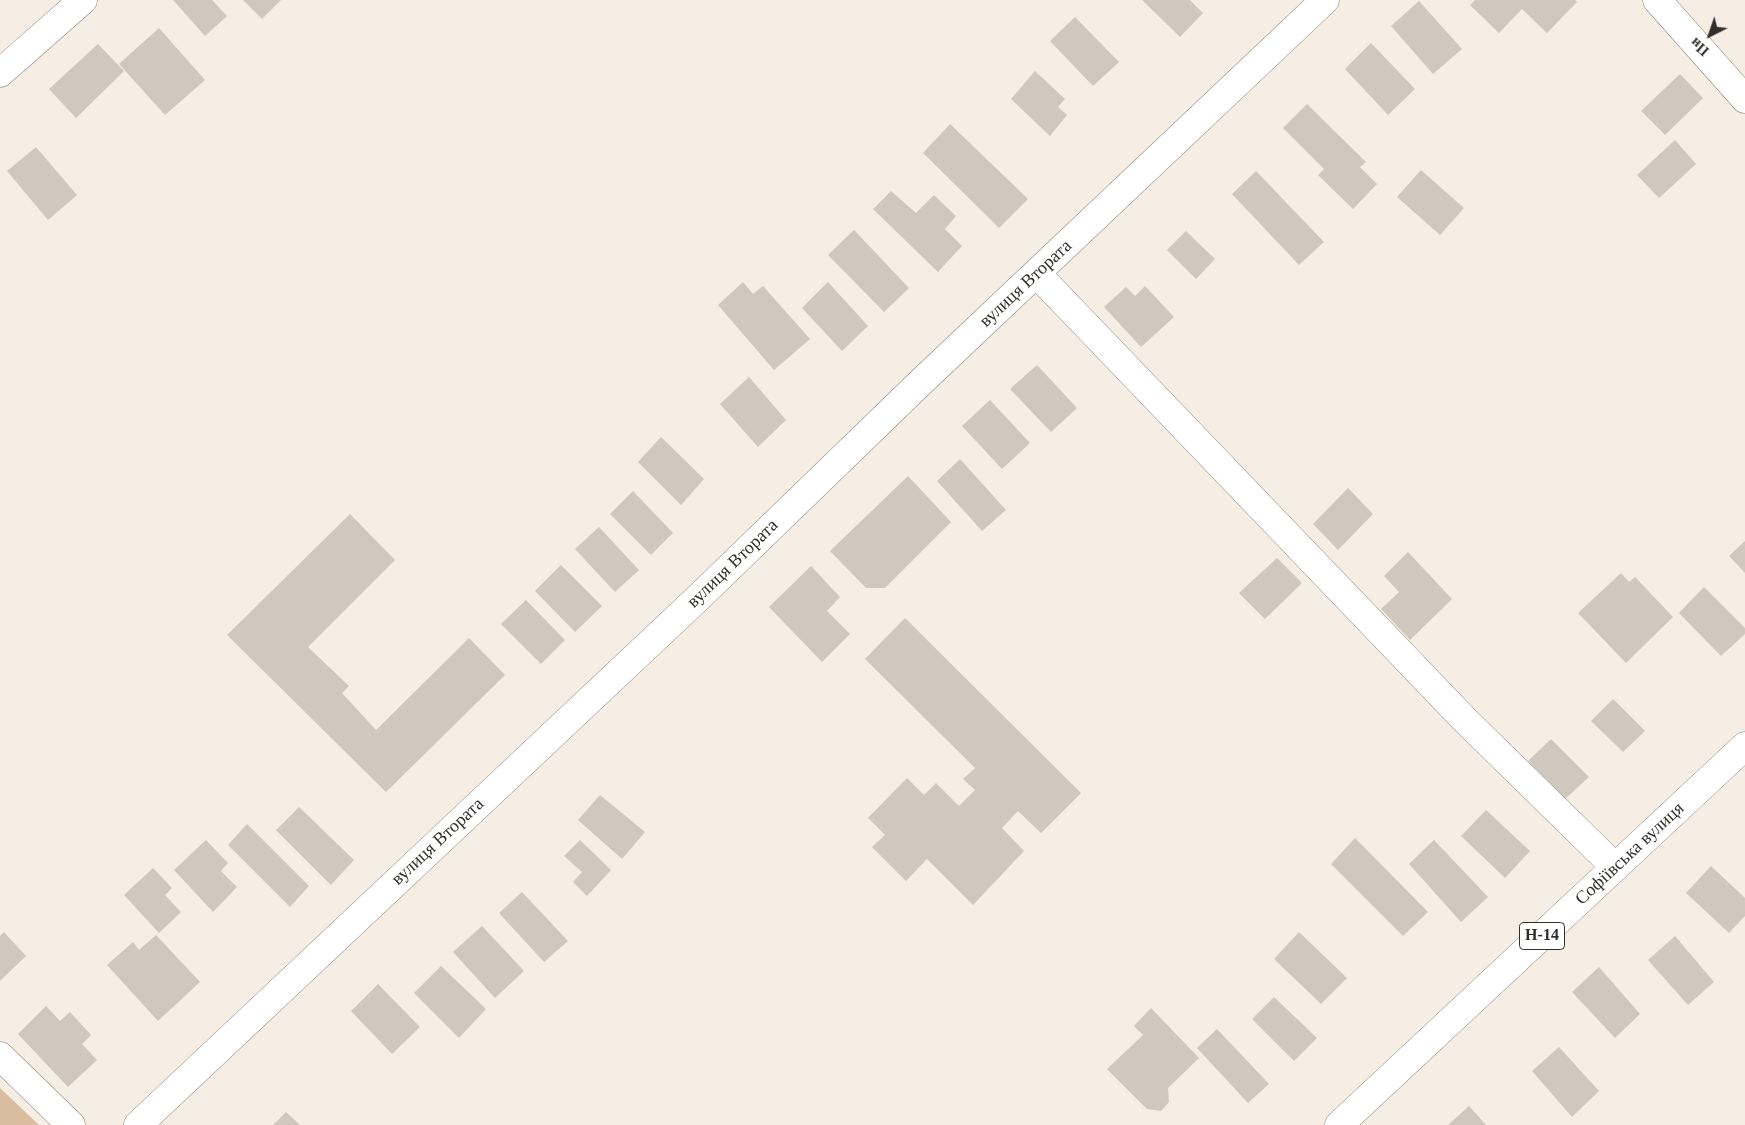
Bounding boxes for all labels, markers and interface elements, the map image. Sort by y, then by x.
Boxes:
north arrow [1685,10,1735,60]
text: Пн [1688,35,1712,59]
street label: вулиця Втората [975,236,1077,332]
street label: вулиця Втората [683,515,783,613]
street label: вулиця Втората [387,794,489,890]
street label: Софіївська вулиця [1571,798,1689,910]
road number: Н-14 [1520,922,1564,949]

